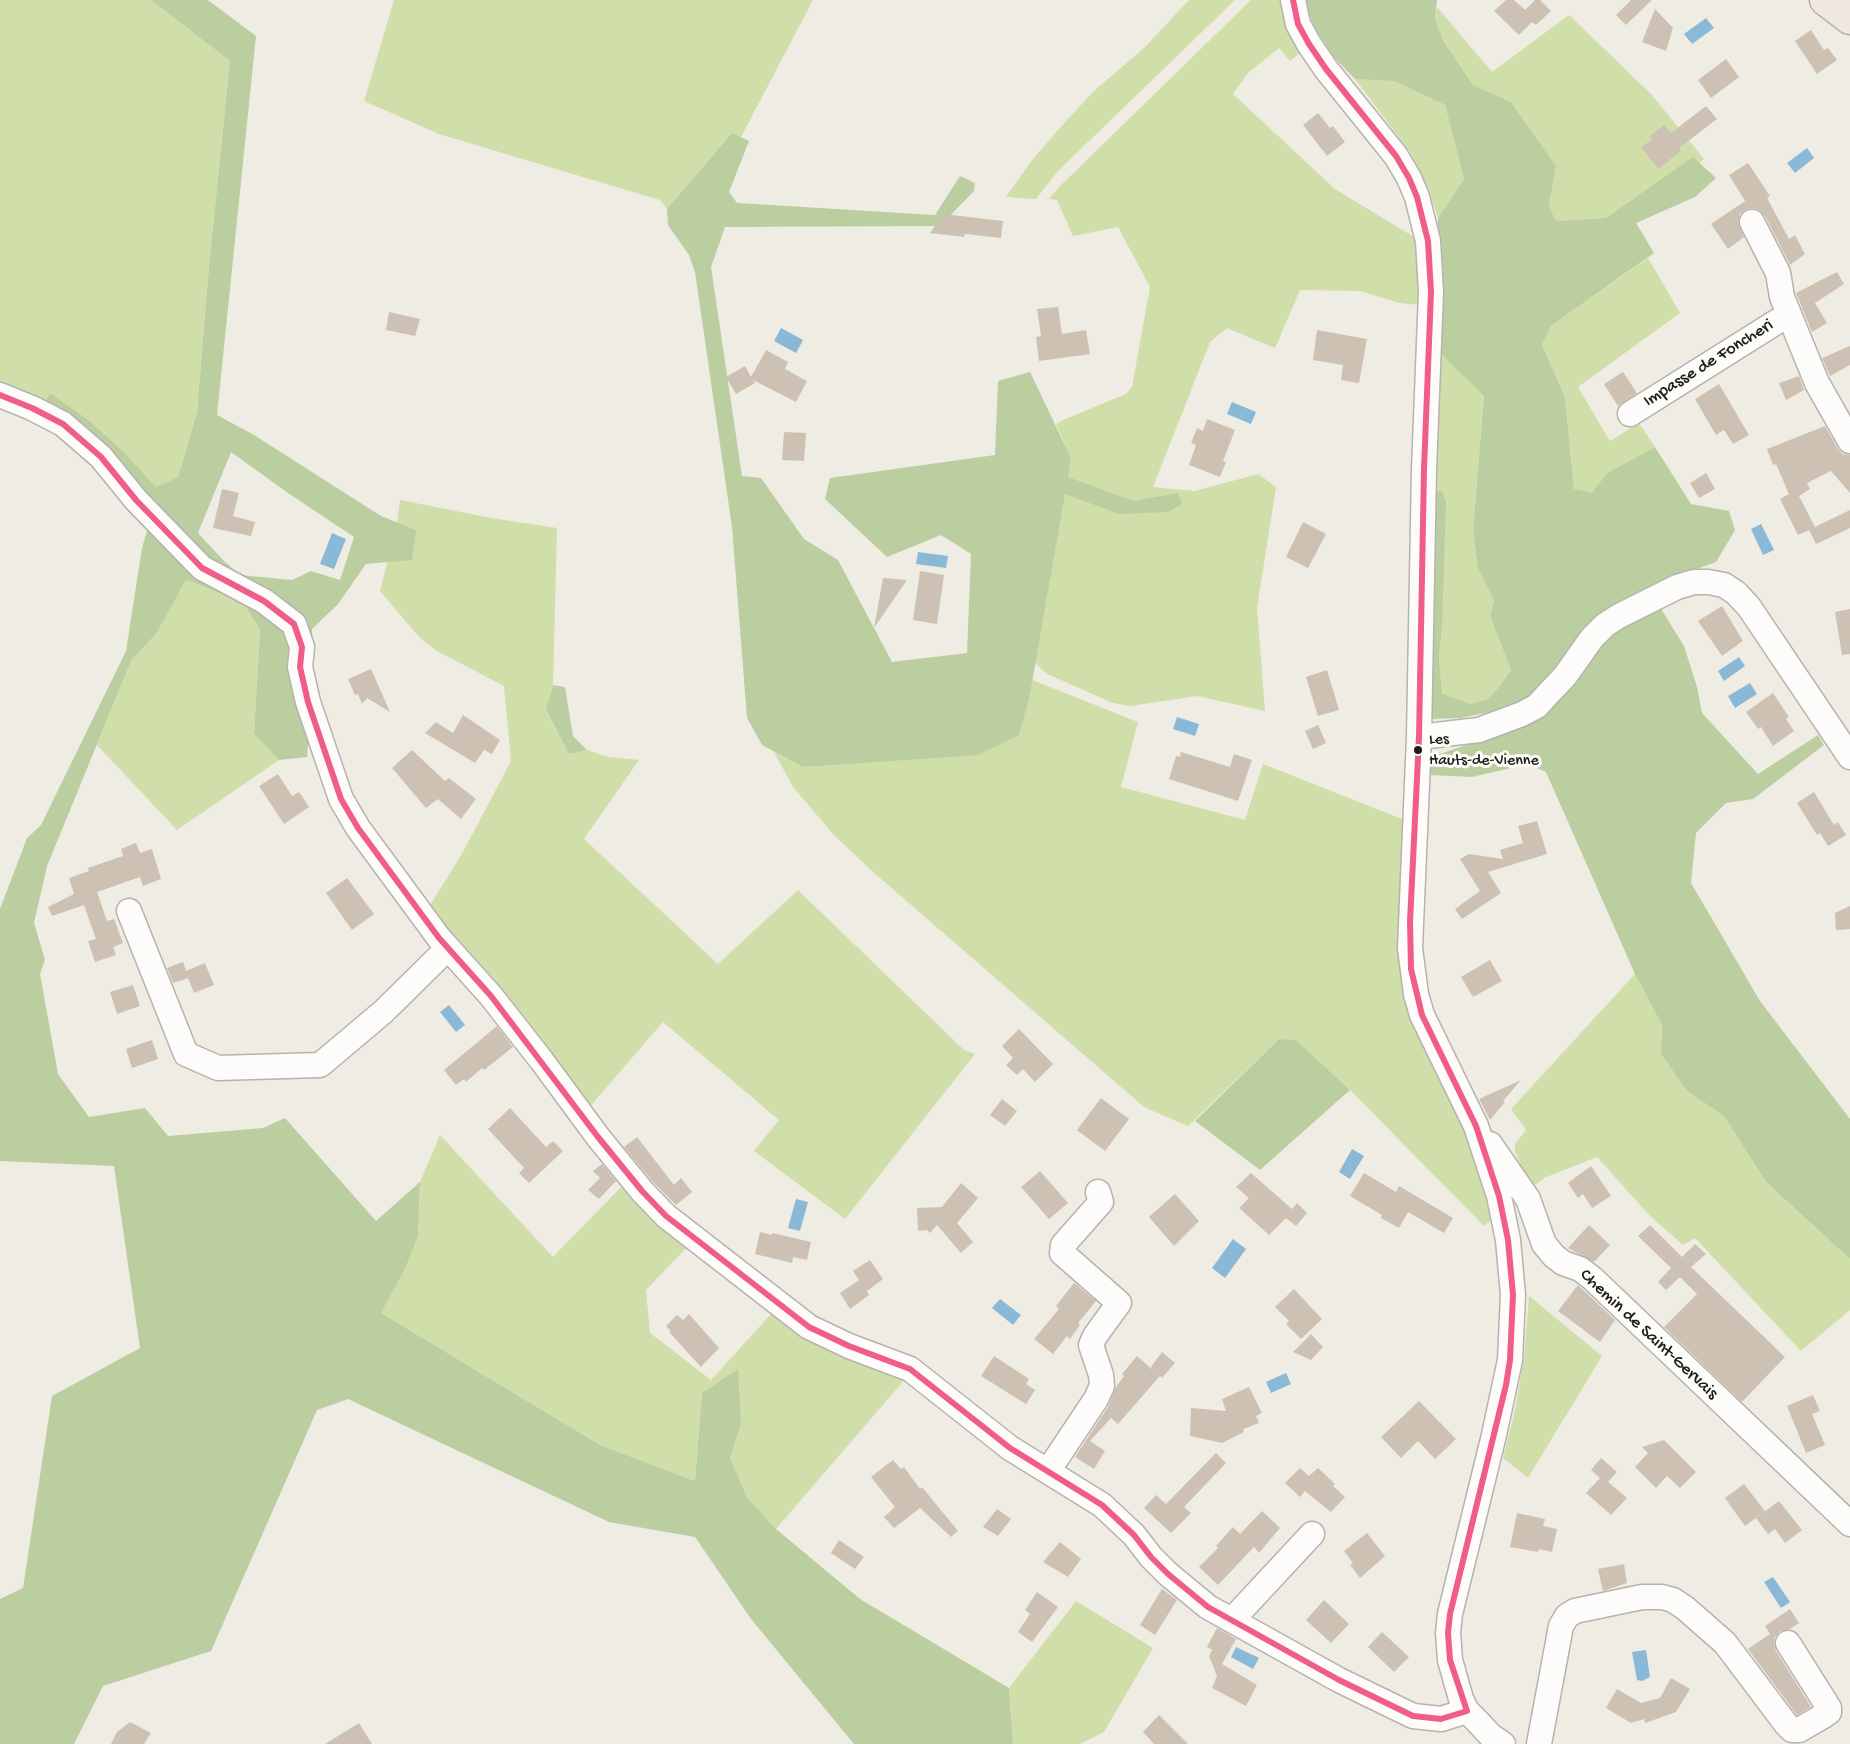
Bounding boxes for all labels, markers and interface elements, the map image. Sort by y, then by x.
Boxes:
street label: Impasse de Foncheri [1640,315,1778,413]
place label: Les Hauts-de-Vienne [1429,731,1539,769]
marker: Les Hauts-de-Vienne [1412,744,1424,756]
street label: Chemin de Saint-Gervais [1574,1265,1722,1405]

